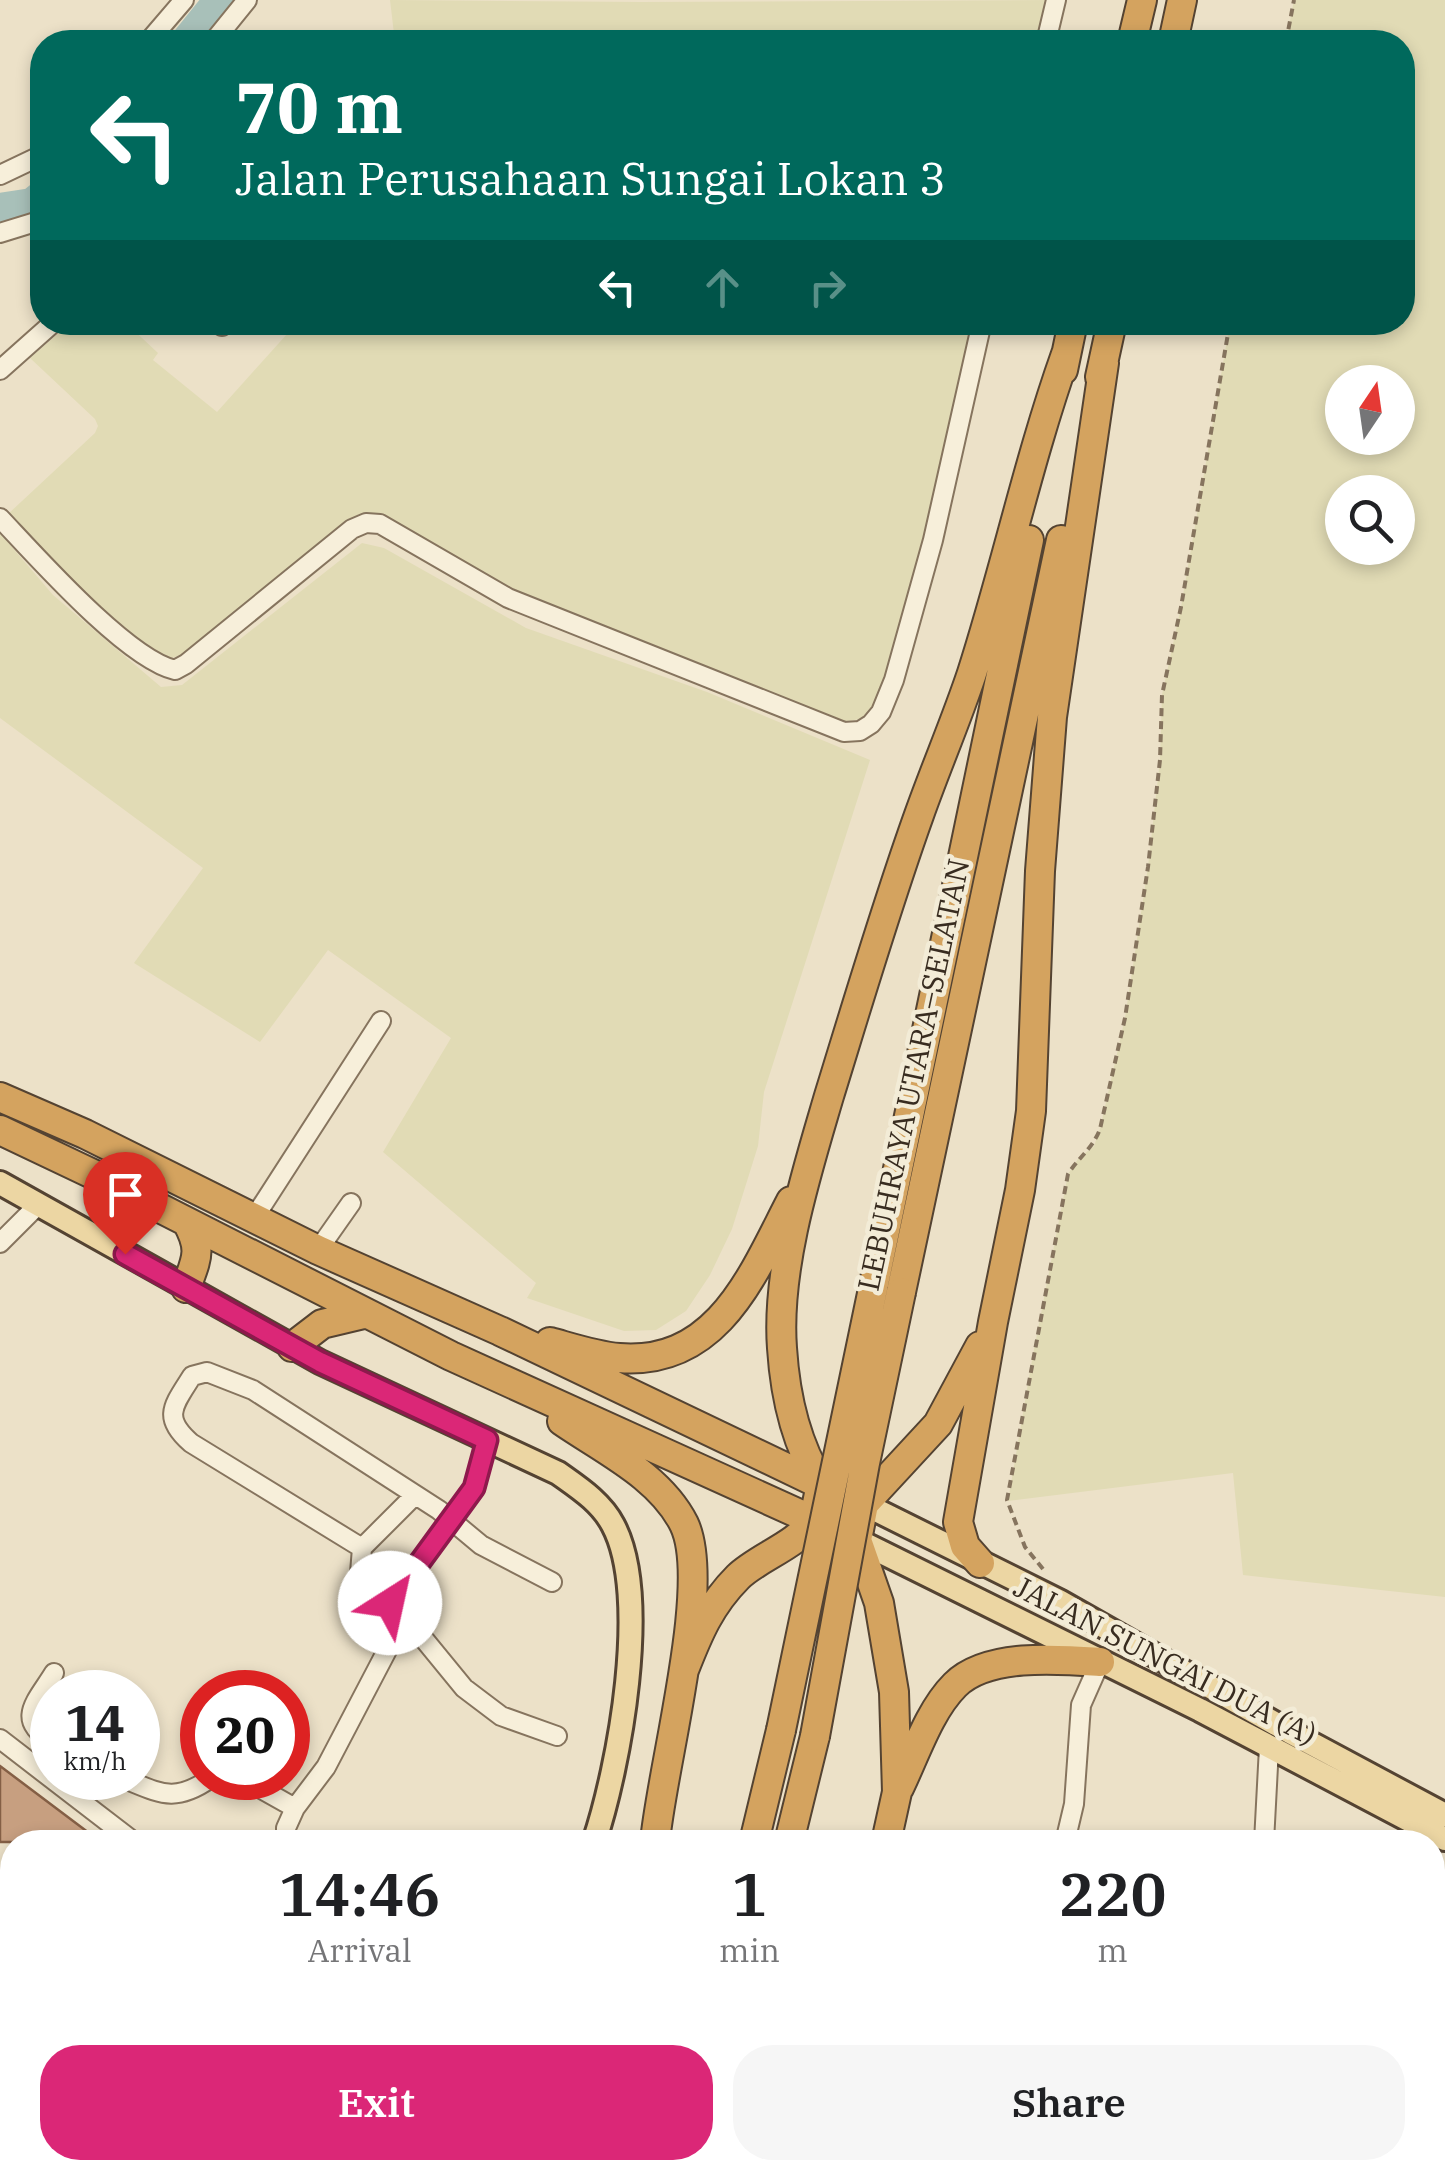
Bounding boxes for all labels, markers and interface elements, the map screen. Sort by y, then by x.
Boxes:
text: 70 m [235,61,403,152]
icon: left [70,70,200,200]
text: Jalan Perusahaan Sungai Lokan 3 [235,149,946,207]
icon: left [590,260,645,315]
icon: ahead [695,260,750,315]
icon: right [800,260,855,315]
north arrow [1325,365,1415,455]
map controls [1325,365,1415,565]
button: search [1325,475,1415,565]
street label: LEBUHRAYA UTARA–SELATAN [848,855,977,1294]
pin [83,1152,168,1255]
icon: arrive [98,1167,153,1222]
position arrow [338,1551,442,1655]
street label: JALAN SUNGAI DUA (A) [1008,1566,1324,1753]
speed limit sign: 20 [180,1670,310,1800]
text: 14 [65,1690,125,1755]
text: km/h [63,1744,127,1777]
text: 14:46 [279,1854,440,1933]
text: 1 [731,1854,767,1933]
text: 220 [1058,1854,1166,1933]
text: Arrival [307,1929,412,1971]
text: min [719,1929,780,1971]
text: m [1097,1929,1128,1971]
button: Exit [40,2045,713,2160]
button: Share [733,2045,1405,2160]

